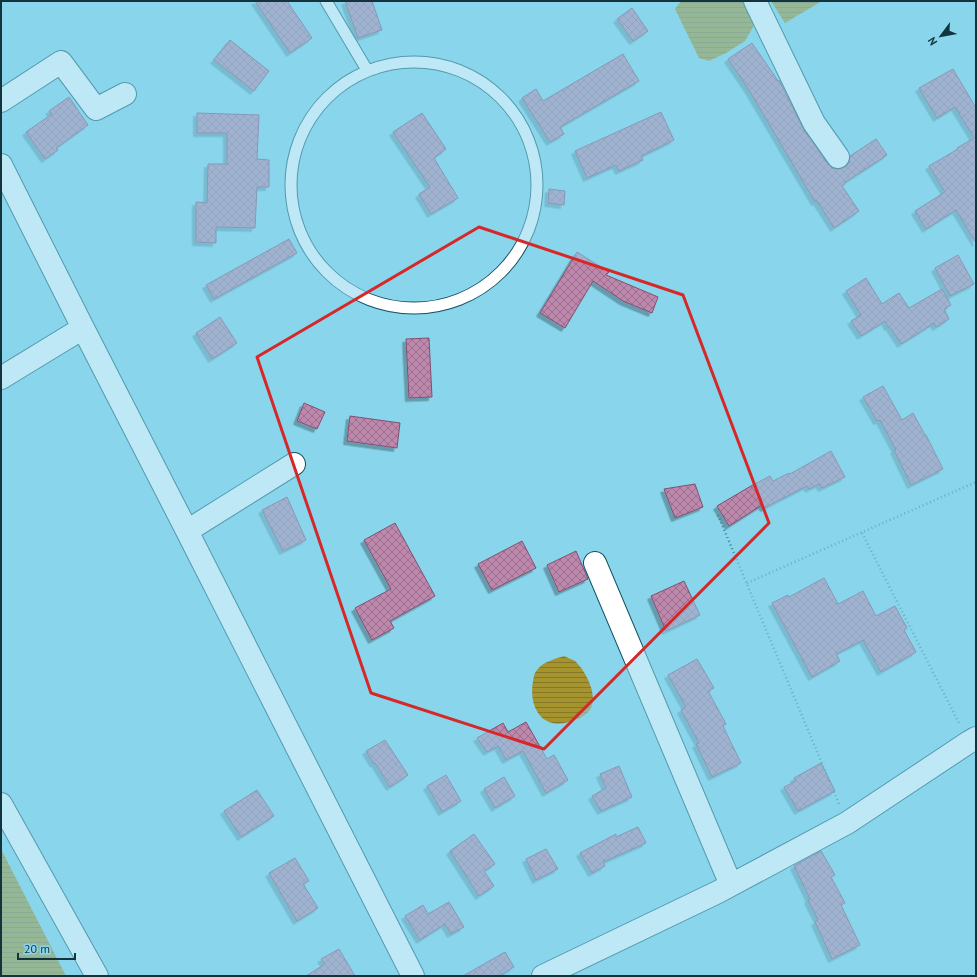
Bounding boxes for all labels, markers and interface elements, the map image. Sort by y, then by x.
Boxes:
north arrow [921,16,961,56]
text: N [925,35,940,48]
scale bar [18,935,75,961]
text: 20 m [24,941,50,956]

